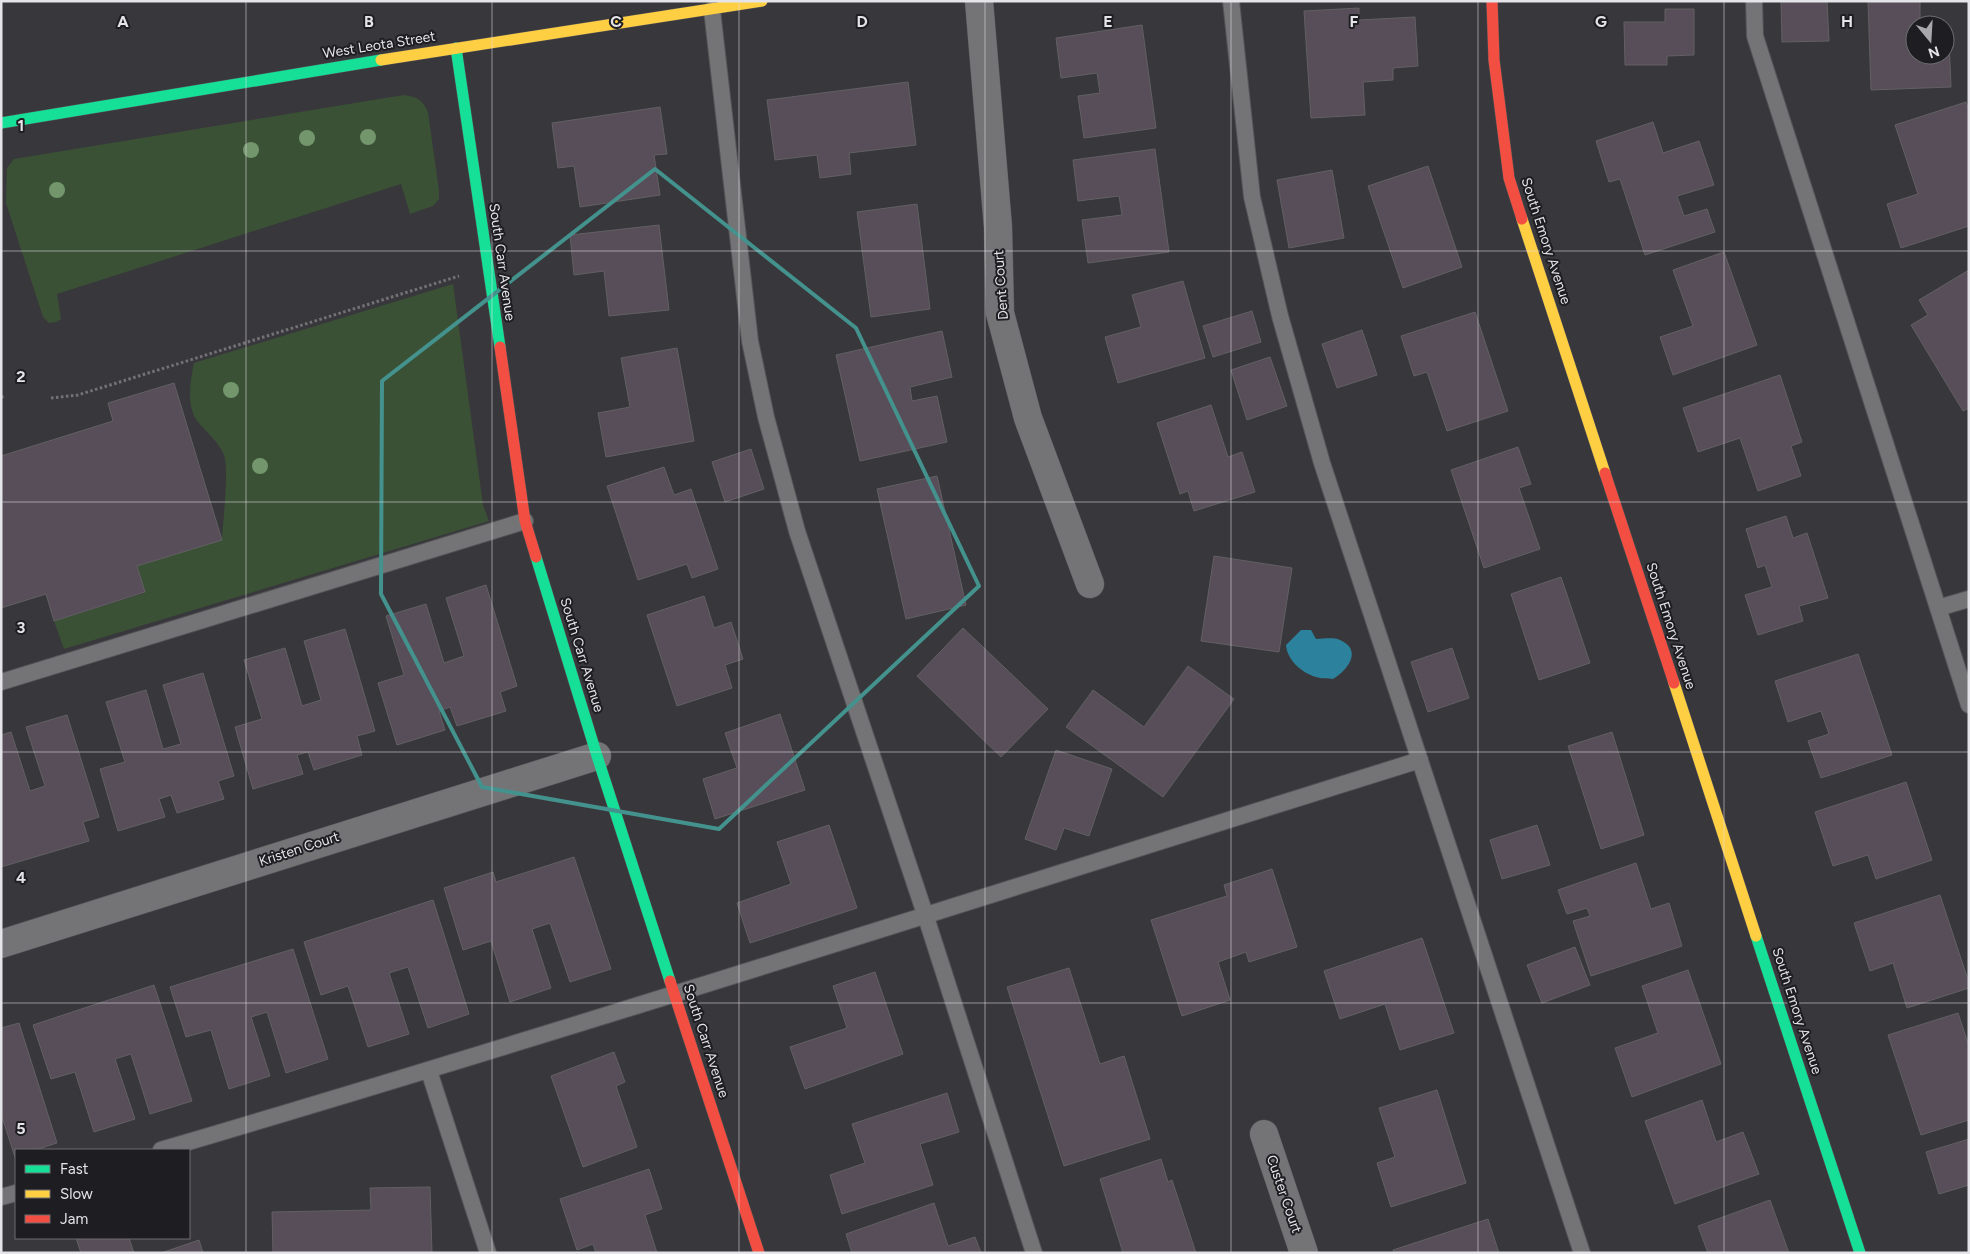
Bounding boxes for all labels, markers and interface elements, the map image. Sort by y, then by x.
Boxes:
text: A [117,12,129,31]
text: B [364,12,374,31]
text: C [610,12,622,31]
text: D [856,12,868,31]
text: E [1103,12,1113,31]
text: F [1350,12,1359,31]
text: G [1595,12,1607,31]
text: H [1841,12,1853,31]
north arrow [1905,15,1955,65]
street label: West Leota Street [321,28,437,62]
text: N [1926,42,1942,62]
text: 1 [18,116,24,135]
street label: South Emory Avenue [1517,175,1575,307]
street label: South Carr Avenue [485,202,519,322]
street label: Dent Court [990,250,1012,320]
text: 2 [16,367,26,386]
street label: South Emory Avenue [1642,560,1700,692]
street label: South Carr Avenue [557,596,608,715]
text: 3 [17,618,26,637]
street label: Kristen Court [257,828,341,870]
text: 4 [16,868,26,887]
street label: South Emory Avenue [1768,945,1826,1077]
street label: South Carr Avenue [680,982,733,1100]
text: 5 [16,1119,26,1138]
legend [15,1149,190,1239]
street label: Custer Court [1263,1153,1305,1235]
text: Fast [60,1160,89,1178]
text: Slow [60,1185,93,1203]
text: Jam [60,1210,88,1228]

